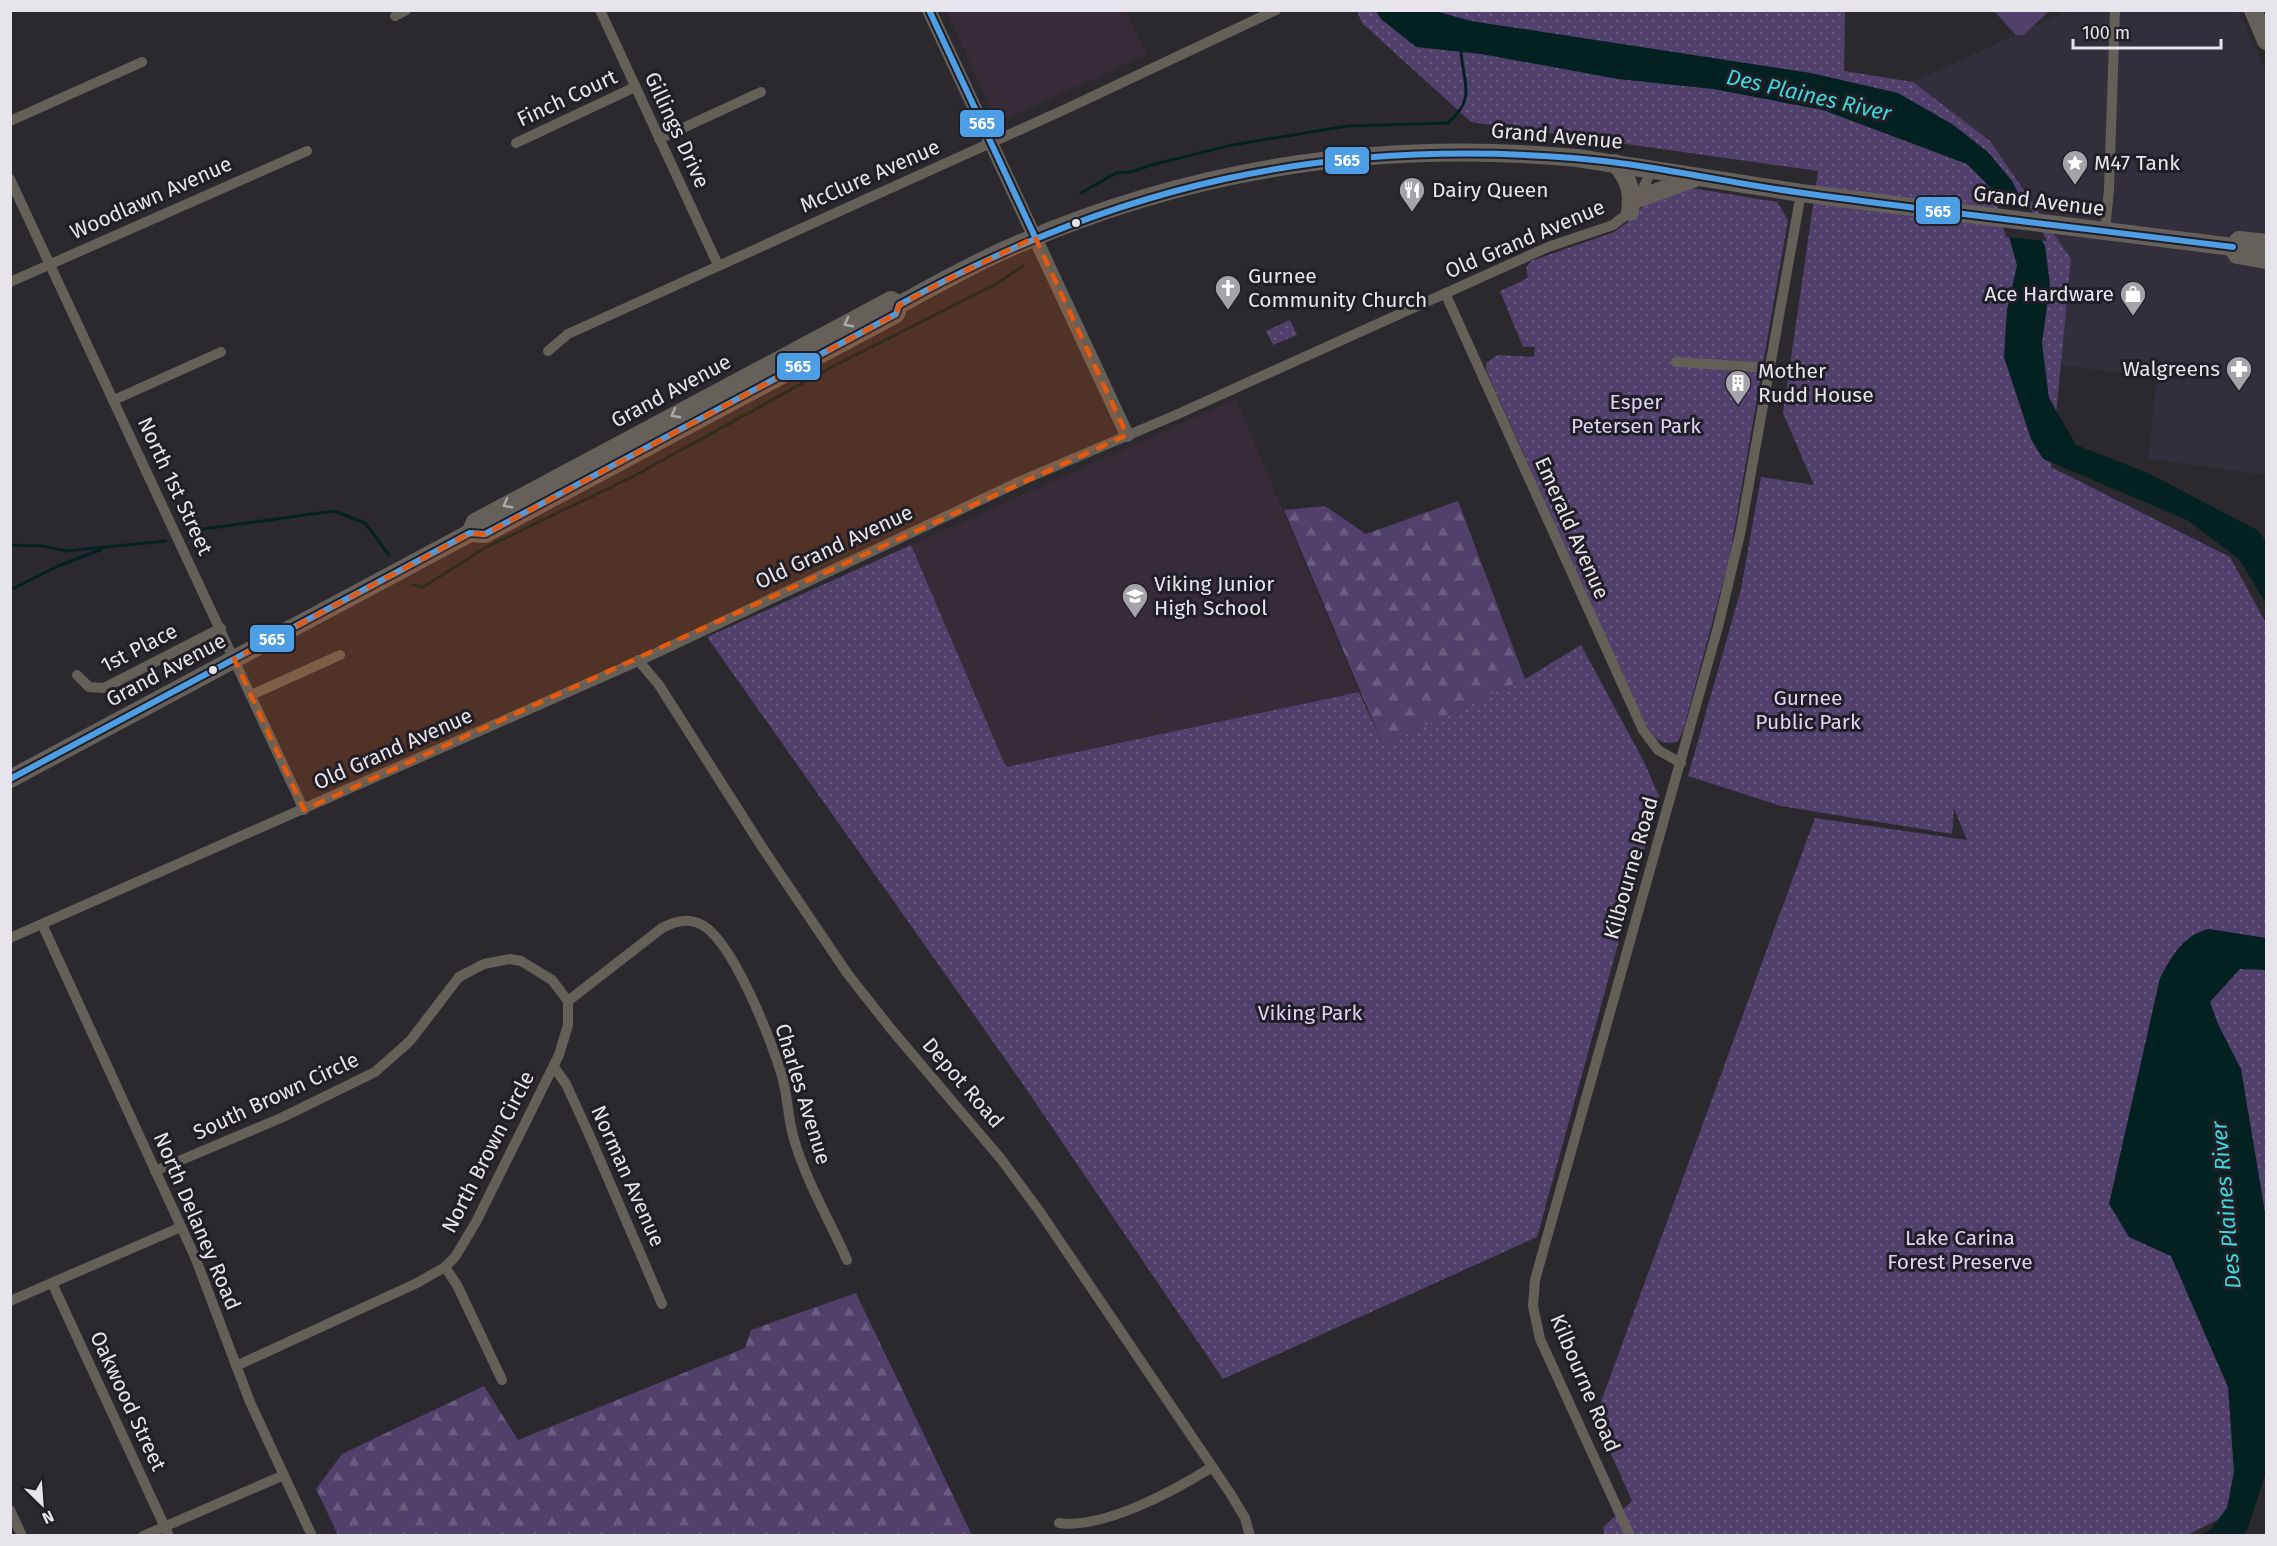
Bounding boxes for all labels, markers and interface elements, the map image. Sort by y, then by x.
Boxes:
scale bar [2073,12,2222,50]
text: 100 m [2082,22,2130,44]
street label: Finch Court [513,63,621,132]
water label: Des Plaines River [1724,63,1895,127]
street label: Gillings Drive [639,68,715,192]
line badge: 565 [959,109,1005,138]
text: 565 [969,114,995,133]
street label: Grand Avenue [1490,117,1624,155]
street label: McClure Avenue [796,134,944,218]
line badge: 565 [1324,146,1370,175]
place icon: M47 Tank [2060,148,2090,186]
place label: M47 Tank [2094,150,2180,176]
street label: Woodlawn Avenue [66,151,236,245]
text: 565 [1334,151,1360,170]
restaurant icon: Dairy Queen [1397,175,1427,213]
place label: Dairy Queen [1432,177,1549,203]
street label: Grand Avenue [1972,180,2106,222]
street label: Old Grand Avenue [1441,194,1609,284]
line badge: 565 [1915,196,1961,225]
text: 565 [1925,202,1951,221]
unlabelled marker [1070,217,1082,229]
place label: Gurnee Community Church [1248,263,1427,313]
church icon: Gurnee Community Church [1213,273,1243,311]
shop icon: Ace Hardware [2118,279,2148,317]
place label: Ace Hardware [1984,281,2114,307]
one-way arrow [843,316,854,327]
street label: Grand Avenue [607,348,735,434]
line badge: 565 [776,352,821,381]
pharmacy icon: Walgreens [2224,354,2254,392]
place label: Walgreens [2123,356,2220,382]
text: 565 [785,357,811,376]
place label: Mother Rudd House [1758,358,1874,408]
building icon: Mother Rudd House [1723,368,1753,406]
park label: Esper Petersen Park [1571,389,1701,439]
one-way arrow [671,407,682,418]
street label: North 1st Street [132,413,218,559]
street label: Emerald Avenue [1529,453,1615,603]
one-way arrow [503,497,514,508]
street label: Old Grand Avenue [751,499,917,595]
place label: Viking Junior High School [1154,571,1274,621]
school or university icon: Viking Junior High School [1120,581,1150,619]
street label: 1st Place [96,618,182,678]
line badge: 565 [249,624,295,653]
street label: Grand Avenue [102,627,230,713]
text: 565 [259,630,285,649]
unlabelled marker [207,664,219,676]
park label: Gurnee Public Park [1755,685,1861,735]
street label: Old Grand Avenue [310,702,476,796]
street label: Kilbourne Road [1598,794,1664,942]
park label: Viking Park [1258,1000,1362,1026]
street label: Charles Avenue [769,1020,837,1168]
street label: Depot Road [917,1032,1009,1134]
street label: South Brown Circle [189,1046,363,1146]
street label: North Brown Circle [436,1067,540,1237]
street label: Norman Avenue [585,1101,671,1251]
water label: Des Plaines River [2205,1119,2247,1290]
street label: North Delaney Road [148,1128,246,1314]
park label: Lake Carina Forest Preserve [1887,1225,2033,1275]
street label: Kilbourne Road [1544,1310,1626,1456]
street label: Oakwood Street [84,1327,172,1475]
north arrow [12,1474,72,1534]
text: N [39,1506,57,1528]

